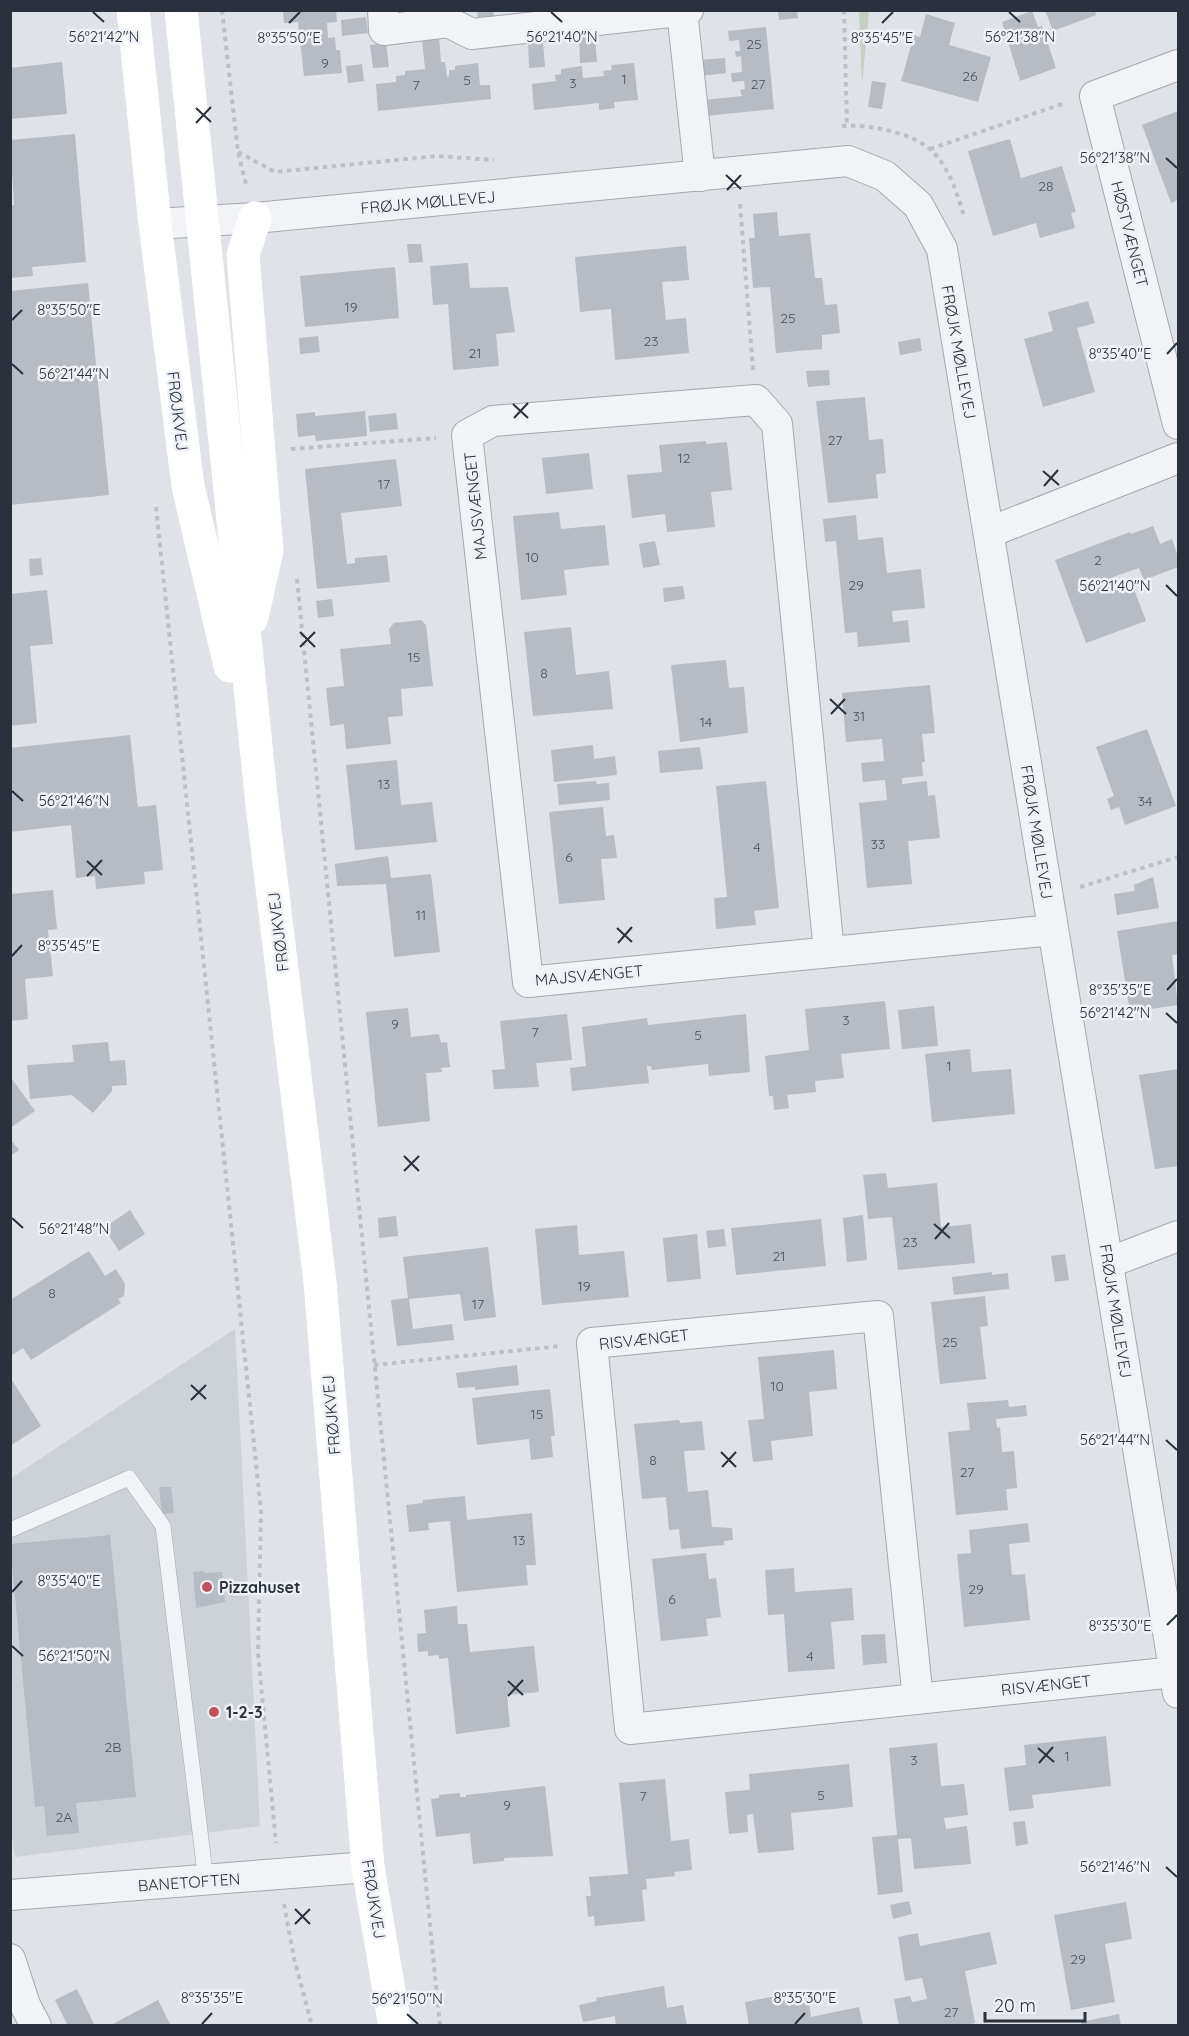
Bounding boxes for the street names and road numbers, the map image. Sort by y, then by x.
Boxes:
street label: HØSTVÆNGET [1107,179,1153,290]
street label: FRØJK MØLLEVEJ [360,186,496,218]
street label: FRØJK MØLLEVEJ [937,284,981,420]
street label: FRØJKVEJ [163,370,193,452]
street label: MAJSVÆNGET [459,451,491,561]
street label: FRØJK MØLLEVEJ [1017,764,1057,900]
street label: FRØJKVEJ [263,891,293,973]
street label: MAJSVÆNGET [534,960,644,990]
street label: FRØJK MØLLEVEJ [1096,1243,1136,1379]
street label: RISVÆNGET [598,1324,690,1354]
street label: FRØJKVEJ [318,1374,344,1456]
street label: RISVÆNGET [1000,1670,1092,1700]
street label: FRØJKVEJ [358,1858,390,1940]
street label: BANETOFTEN [137,1868,241,1896]

